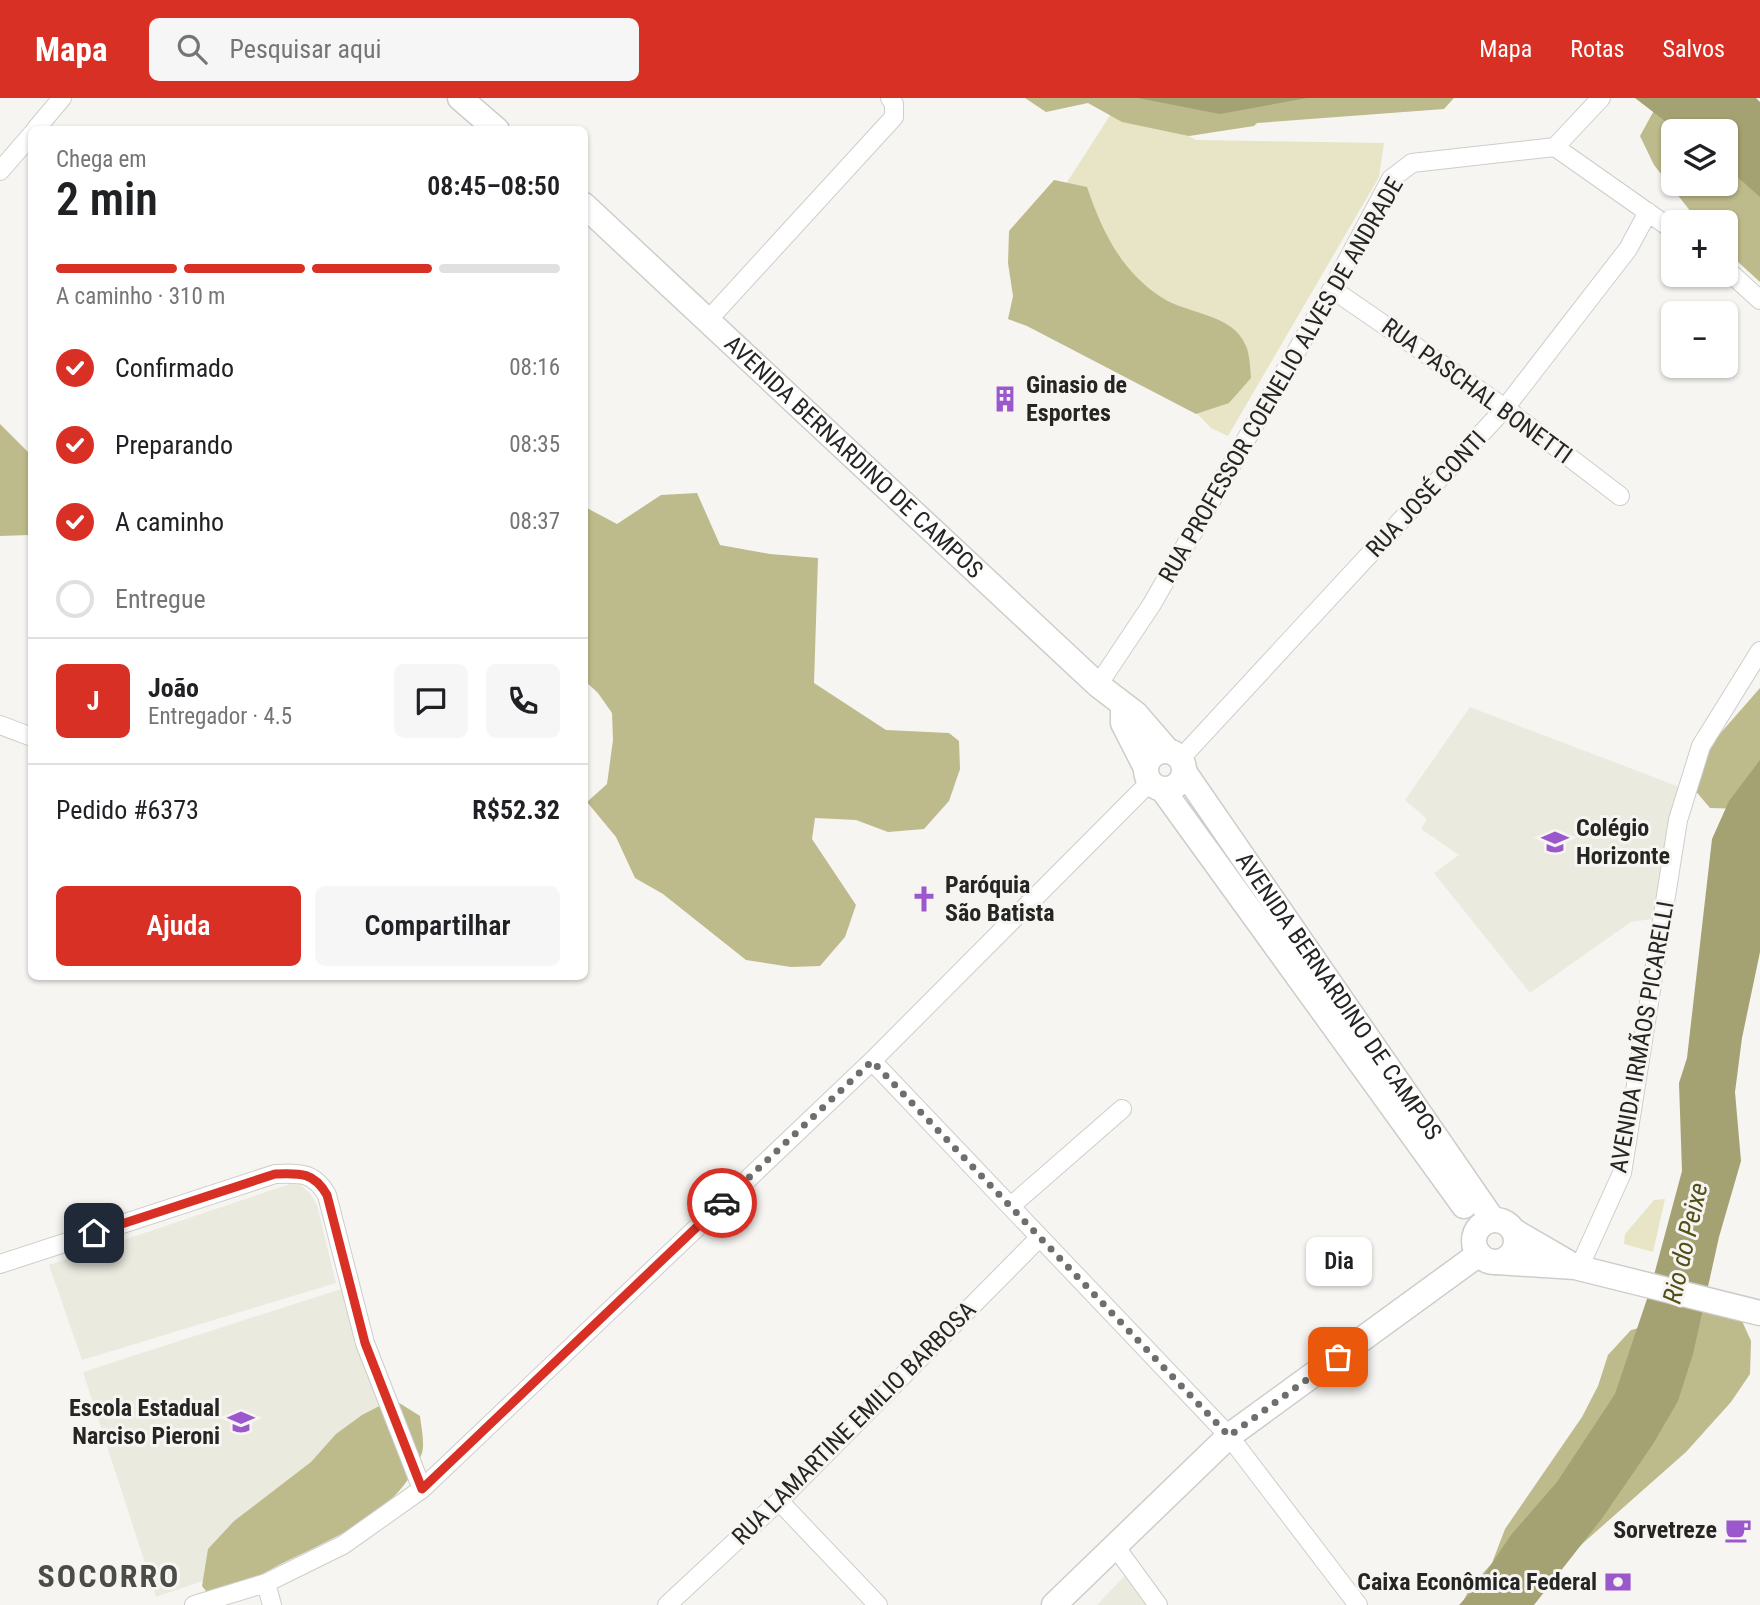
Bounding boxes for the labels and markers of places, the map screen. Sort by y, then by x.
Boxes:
place label: Ginasio de Esportes [1026,371,1127,427]
building icon: Ginasio de Esportes [990,384,1020,414]
place label: Colégio Horizonte [1576,814,1670,870]
school or university icon: Colégio Horizonte [1540,827,1570,857]
place label: Paróquia São Batista [945,871,1054,927]
church icon: Paróquia São Batista [909,884,939,914]
pin [64,1203,124,1263]
callout: Dia [1305,1238,1371,1287]
pin [1308,1327,1368,1387]
place label: Escola Estadual Narciso Pieroni [69,1394,220,1450]
school or university icon: Escola Estadual Narciso Pieroni [226,1407,256,1437]
cafe icon: Sorvetreze [1723,1515,1753,1545]
place label: Sorvetreze [1613,1516,1717,1544]
bank icon: Caixa Econômica Federal [1603,1567,1633,1597]
place label: Caixa Econômica Federal [1357,1568,1597,1596]

